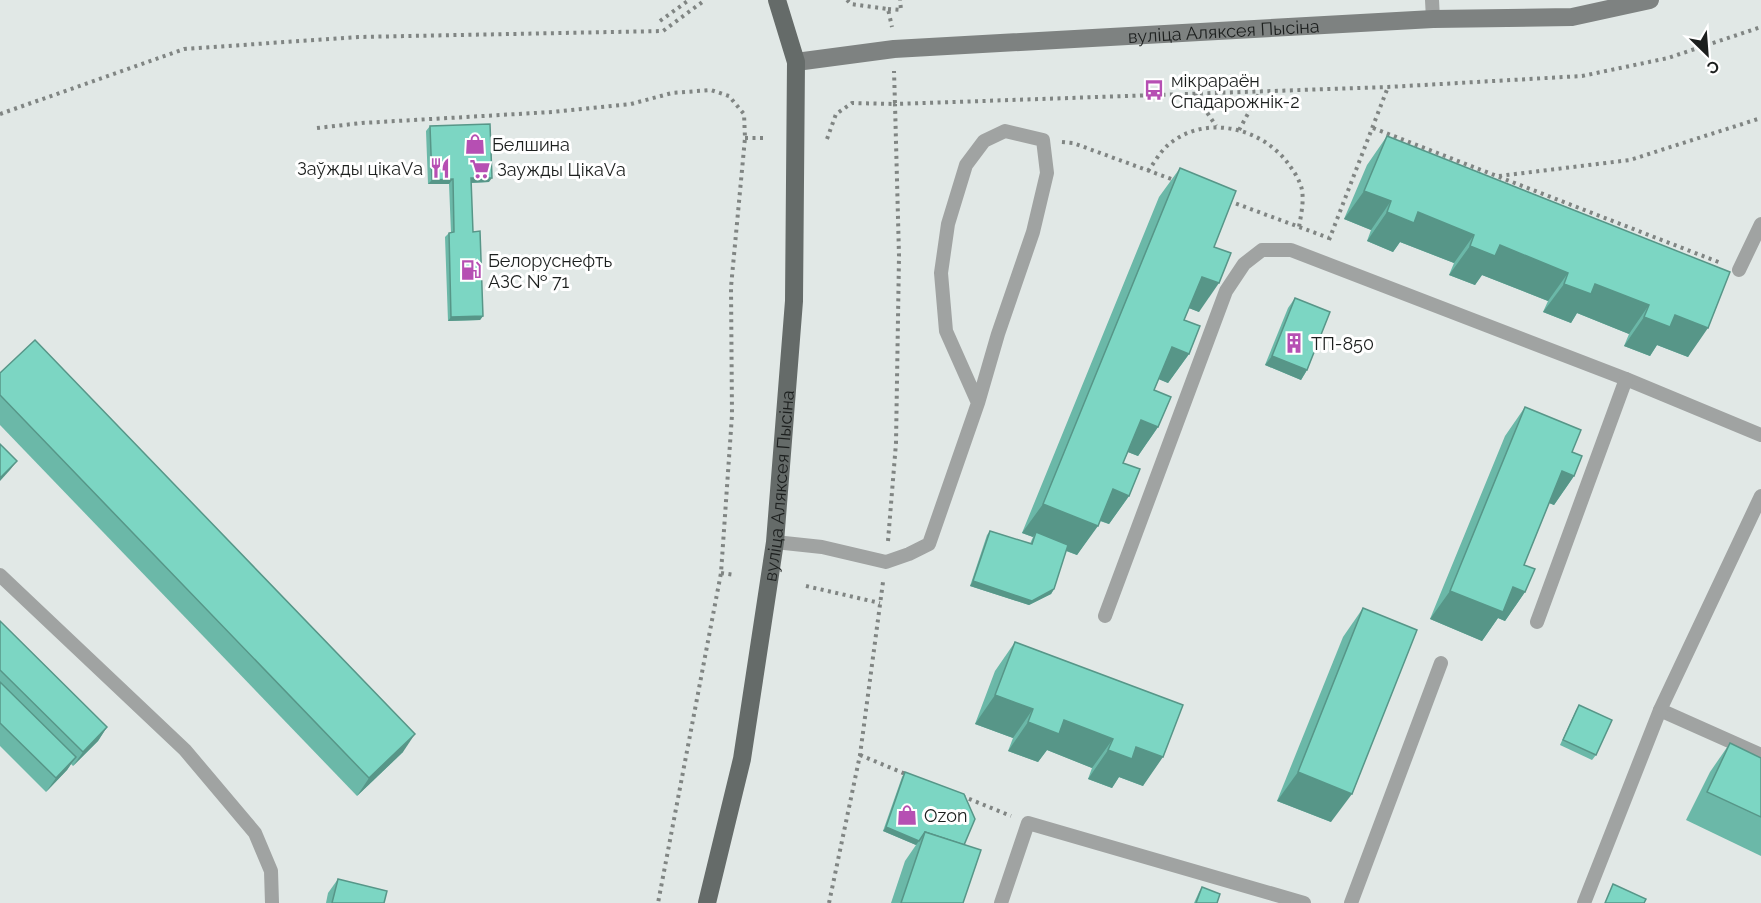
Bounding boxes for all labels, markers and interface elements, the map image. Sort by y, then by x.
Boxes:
street label: вуліца Аляксея Пысіна [1127,15,1320,46]
north arrow [1677,24,1737,84]
text: С [1704,56,1722,78]
place label: мікрараён Спадарожнік-2 [1171,70,1300,112]
bus stop icon: мікрараён Спадарожнік-2 [1142,78,1166,102]
shop icon: Белшина [463,132,487,156]
place label: Белшина [492,134,570,155]
restaurant icon: Заўжды цікаVа [428,156,452,180]
supermarket icon: Заужды ЦікаVа [468,157,492,181]
place label: Заўжды цікаVа [297,158,423,179]
place label: Заужды ЦікаVа [497,159,626,180]
place label: Белоруснефть АЗС № 71 [488,250,613,292]
fuel station icon: Белоруснефть АЗС № 71 [459,258,483,282]
building icon: ТП-850 [1282,331,1306,355]
place label: ТП-850 [1311,333,1374,354]
street label: вуліца Аляксея Пысіна [759,389,797,583]
shop icon: Ozon [895,803,919,827]
place label: Ozon [924,805,967,826]

